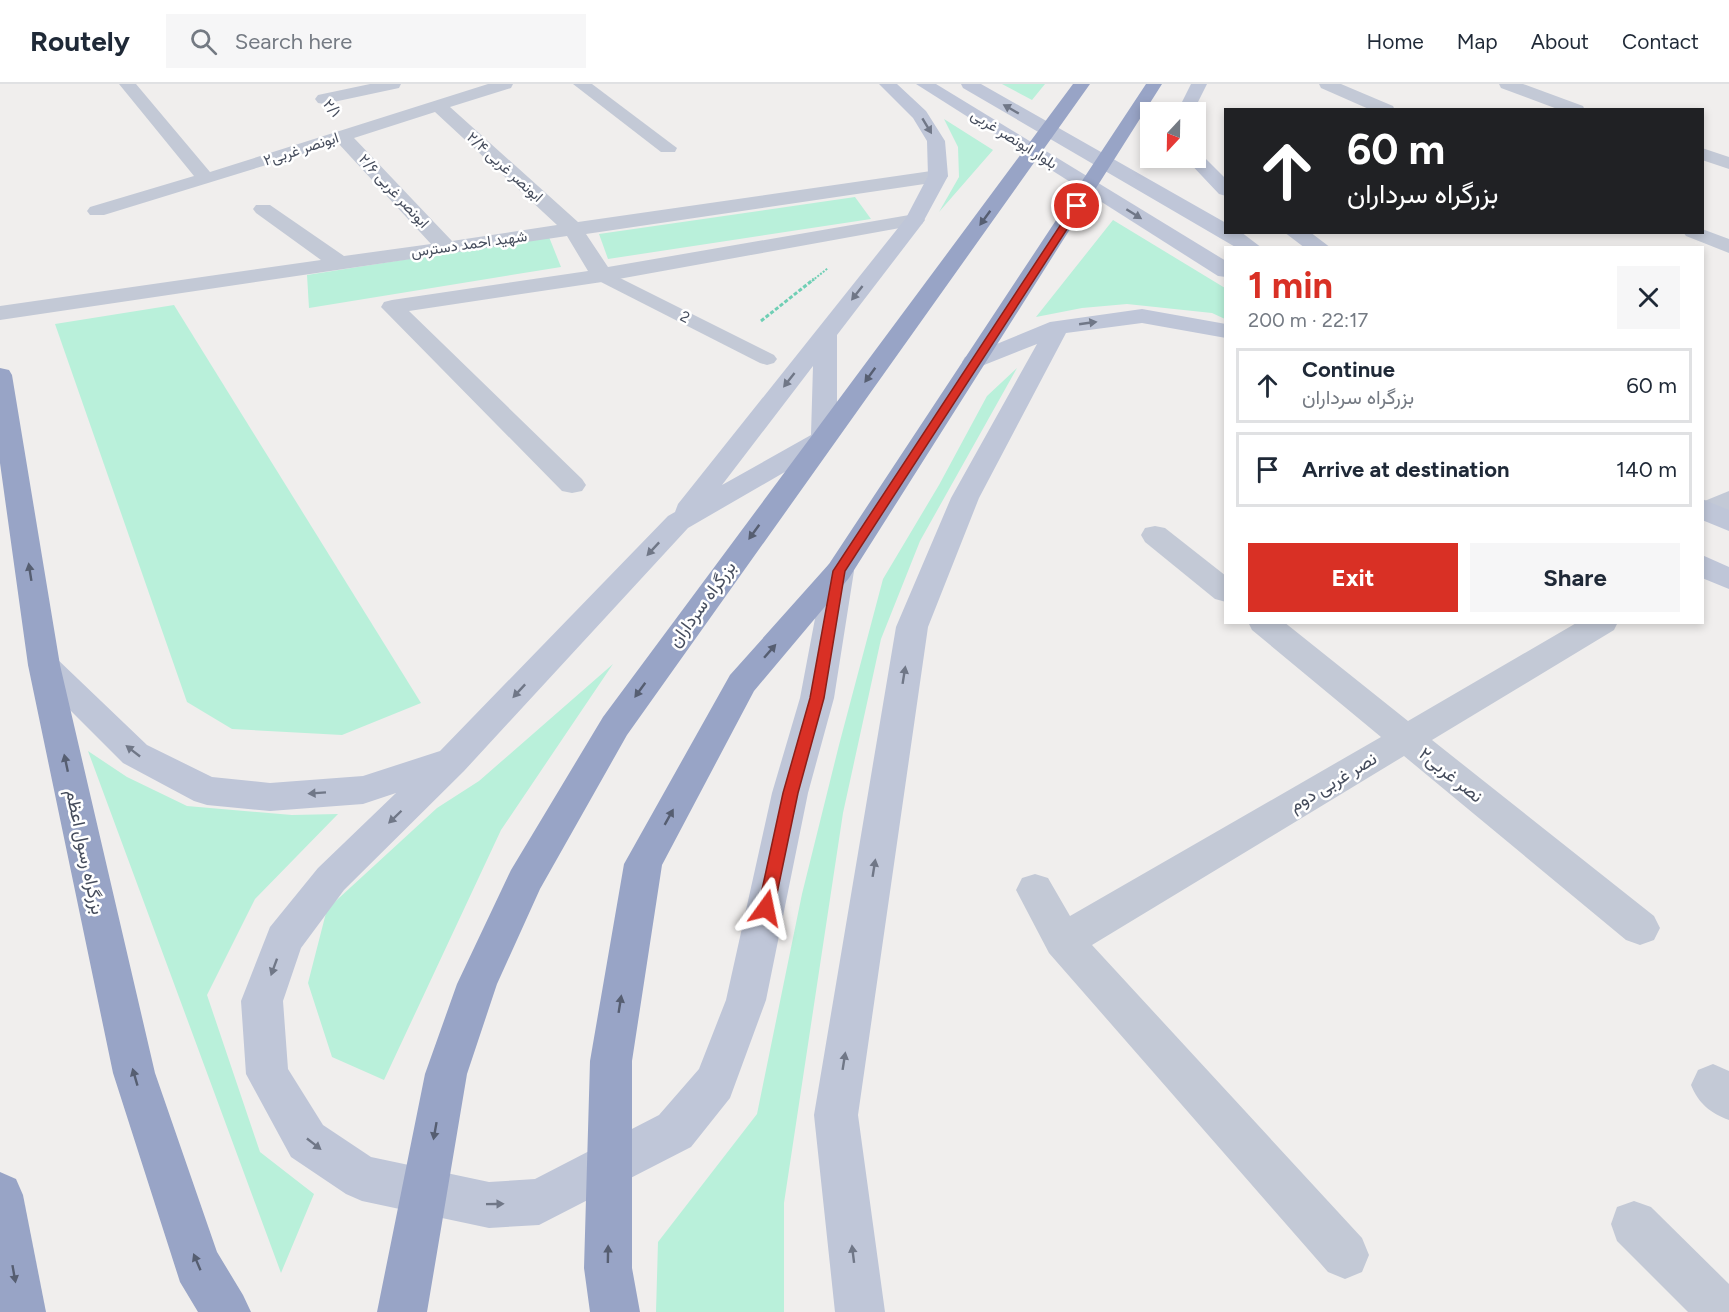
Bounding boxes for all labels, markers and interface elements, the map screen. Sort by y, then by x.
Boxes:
search box [166,14,586,68]
text: Routely [30,24,130,58]
icon: search [187,25,220,58]
text: Search here [235,28,352,55]
text: Home [1367,29,1424,54]
text: Map [1457,29,1498,54]
text: About [1531,29,1589,54]
text: Contact [1622,29,1699,54]
street label: ۲/۱ [319,95,345,121]
north arrow [1140,102,1206,168]
map controls [1140,102,1206,168]
one-way arrow [1003,103,1019,114]
street label: بلوار ابونصر غربی [967,105,1060,174]
one-way arrow [921,118,932,134]
text: 60 m [1347,124,1445,175]
street label: ۲ابونصر غربی [261,128,341,171]
street label: ابونصر غربی ۲/۴ [463,128,547,207]
icon: ahead [1248,132,1326,210]
street label: ابونصر غربی ۲/۶ [354,150,433,232]
text: بزرگراه سرداران [1347,177,1499,210]
pin [1051,180,1102,231]
icon: arrive [1060,189,1093,222]
one-way arrow [979,209,991,225]
one-way arrow [1126,209,1143,220]
street label: شهید احمد دسترس [410,227,528,262]
text: 1 min [1248,264,1333,307]
button: close [1617,266,1680,329]
one-way arrow [851,285,864,301]
street label: 2 [677,307,693,327]
text: 200 m · 22:17 [1248,308,1368,332]
one-way arrow [1079,318,1098,328]
text: Continue [1302,356,1395,383]
one-way arrow [864,367,876,383]
icon: ahead [1251,369,1284,402]
one-way arrow [783,372,796,388]
text: 60 m [1626,372,1677,399]
text: بزرگراه سرداران [1302,385,1414,409]
icon: arrive [1251,453,1284,486]
text: Arrive at destination [1302,456,1510,483]
text: 140 m [1616,456,1677,483]
one-way arrow [749,525,761,540]
one-way arrow [647,541,660,556]
button: Exit [1248,543,1458,612]
button: Share [1470,543,1680,612]
street label: بزرگراه سرداران [663,557,741,651]
one-way arrow [25,562,34,581]
one-way arrow [763,644,776,659]
one-way arrow [900,666,909,685]
one-way arrow [512,683,526,698]
one-way arrow [635,683,647,698]
street label: نصر غربی۲ [1415,743,1487,807]
one-way arrow [125,744,141,757]
street label: نصر غربی دوم [1285,747,1381,818]
one-way arrow [61,754,70,773]
street label: بزرگراه رسول اعظم [60,787,109,917]
one-way arrow [307,788,326,798]
one-way arrow [664,808,674,825]
one-way arrow [389,809,403,823]
one-way arrow [870,858,879,877]
position arrow [734,876,798,940]
one-way arrow [269,958,279,976]
one-way arrow [616,994,625,1013]
one-way arrow [840,1051,849,1070]
one-way arrow [130,1068,139,1086]
one-way arrow [430,1122,439,1141]
one-way arrow [306,1138,321,1150]
one-way arrow [486,1199,505,1209]
one-way arrow [848,1244,858,1263]
one-way arrow [603,1245,613,1264]
one-way arrow [192,1253,201,1270]
one-way arrow [10,1264,19,1283]

